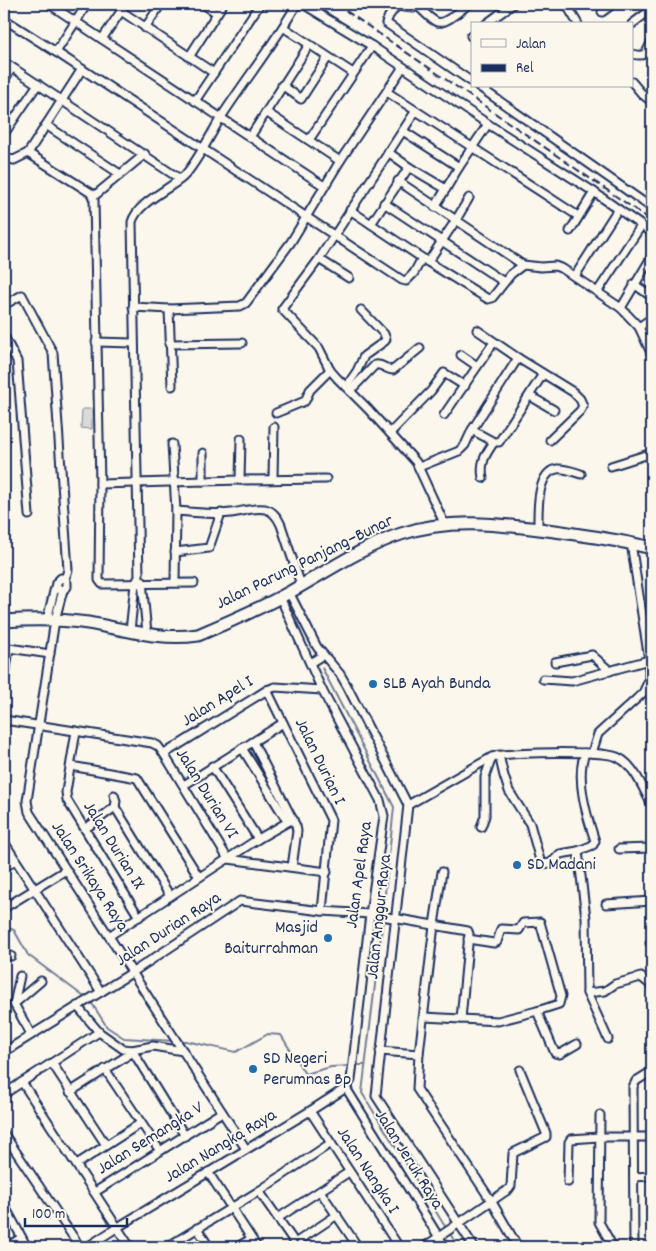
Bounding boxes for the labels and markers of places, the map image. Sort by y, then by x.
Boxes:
place label: SLB Ayah Bunda [383,672,491,697]
marker: SLB Ayah Bunda [367,678,379,690]
place label: SD Madani [527,853,596,878]
marker: SD Madani [511,859,523,871]
place label: Masjid Baiturrahman [224,916,318,962]
marker: Masjid Baiturrahman [322,932,334,944]
place label: SD Negeri Perumnas Bp [263,1047,351,1093]
marker: SD Negeri Perumnas Bp [247,1063,259,1075]

